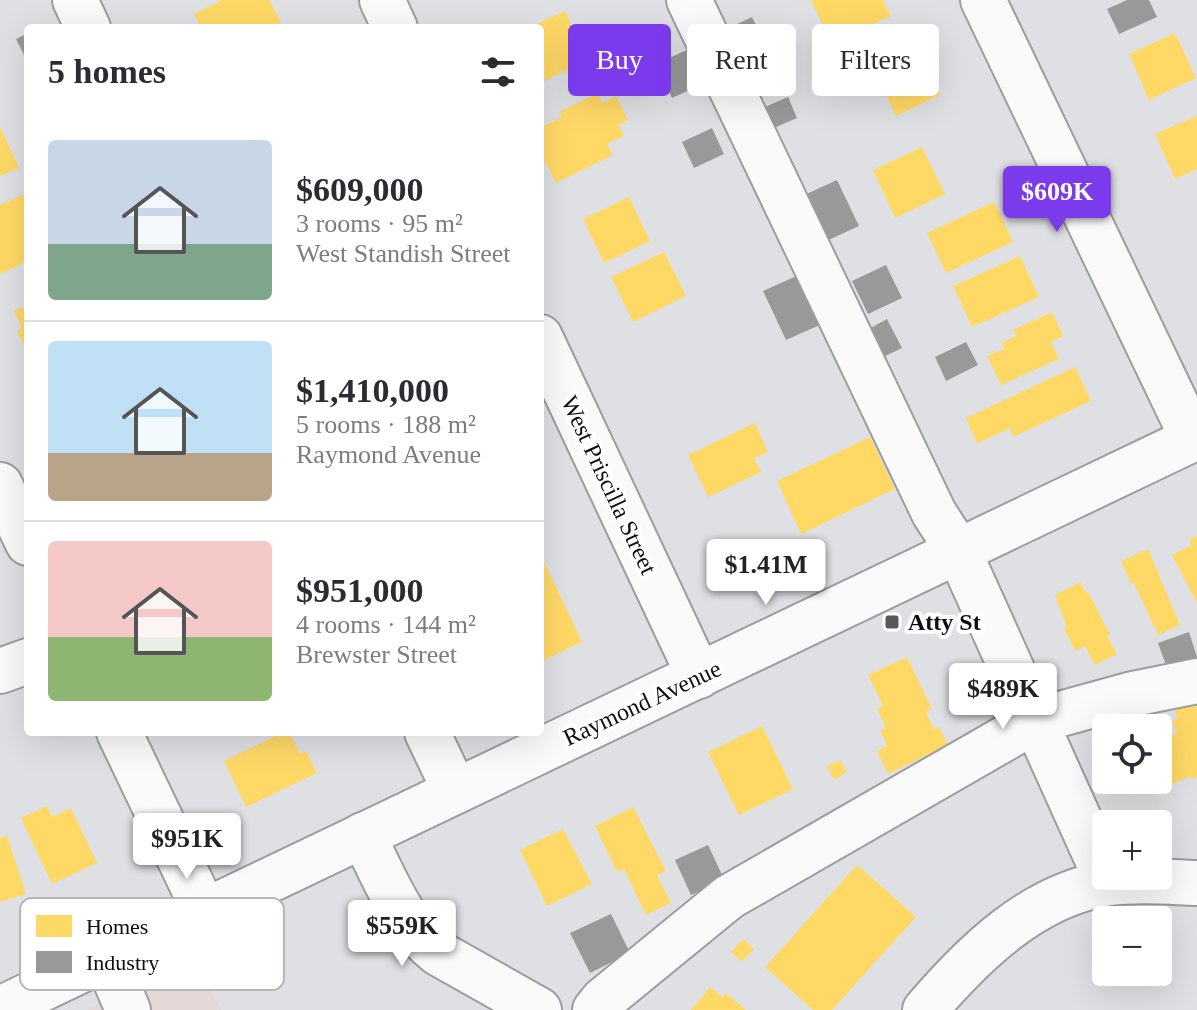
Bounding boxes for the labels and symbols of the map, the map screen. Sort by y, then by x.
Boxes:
pin: $609K [1001,166,1113,234]
street label: West Priscilla Street [556,392,662,579]
pin: $1.41M [701,539,831,607]
place label: Atty St [908,609,981,635]
marker: Atty St [883,613,901,631]
street label: Raymond Avenue [559,655,725,751]
pin: $489K [947,663,1059,731]
pin: $951K [131,813,243,881]
legend [20,898,284,990]
pin: $559K [346,900,458,968]
text: Homes [86,914,148,939]
text: Industry [86,950,159,975]

